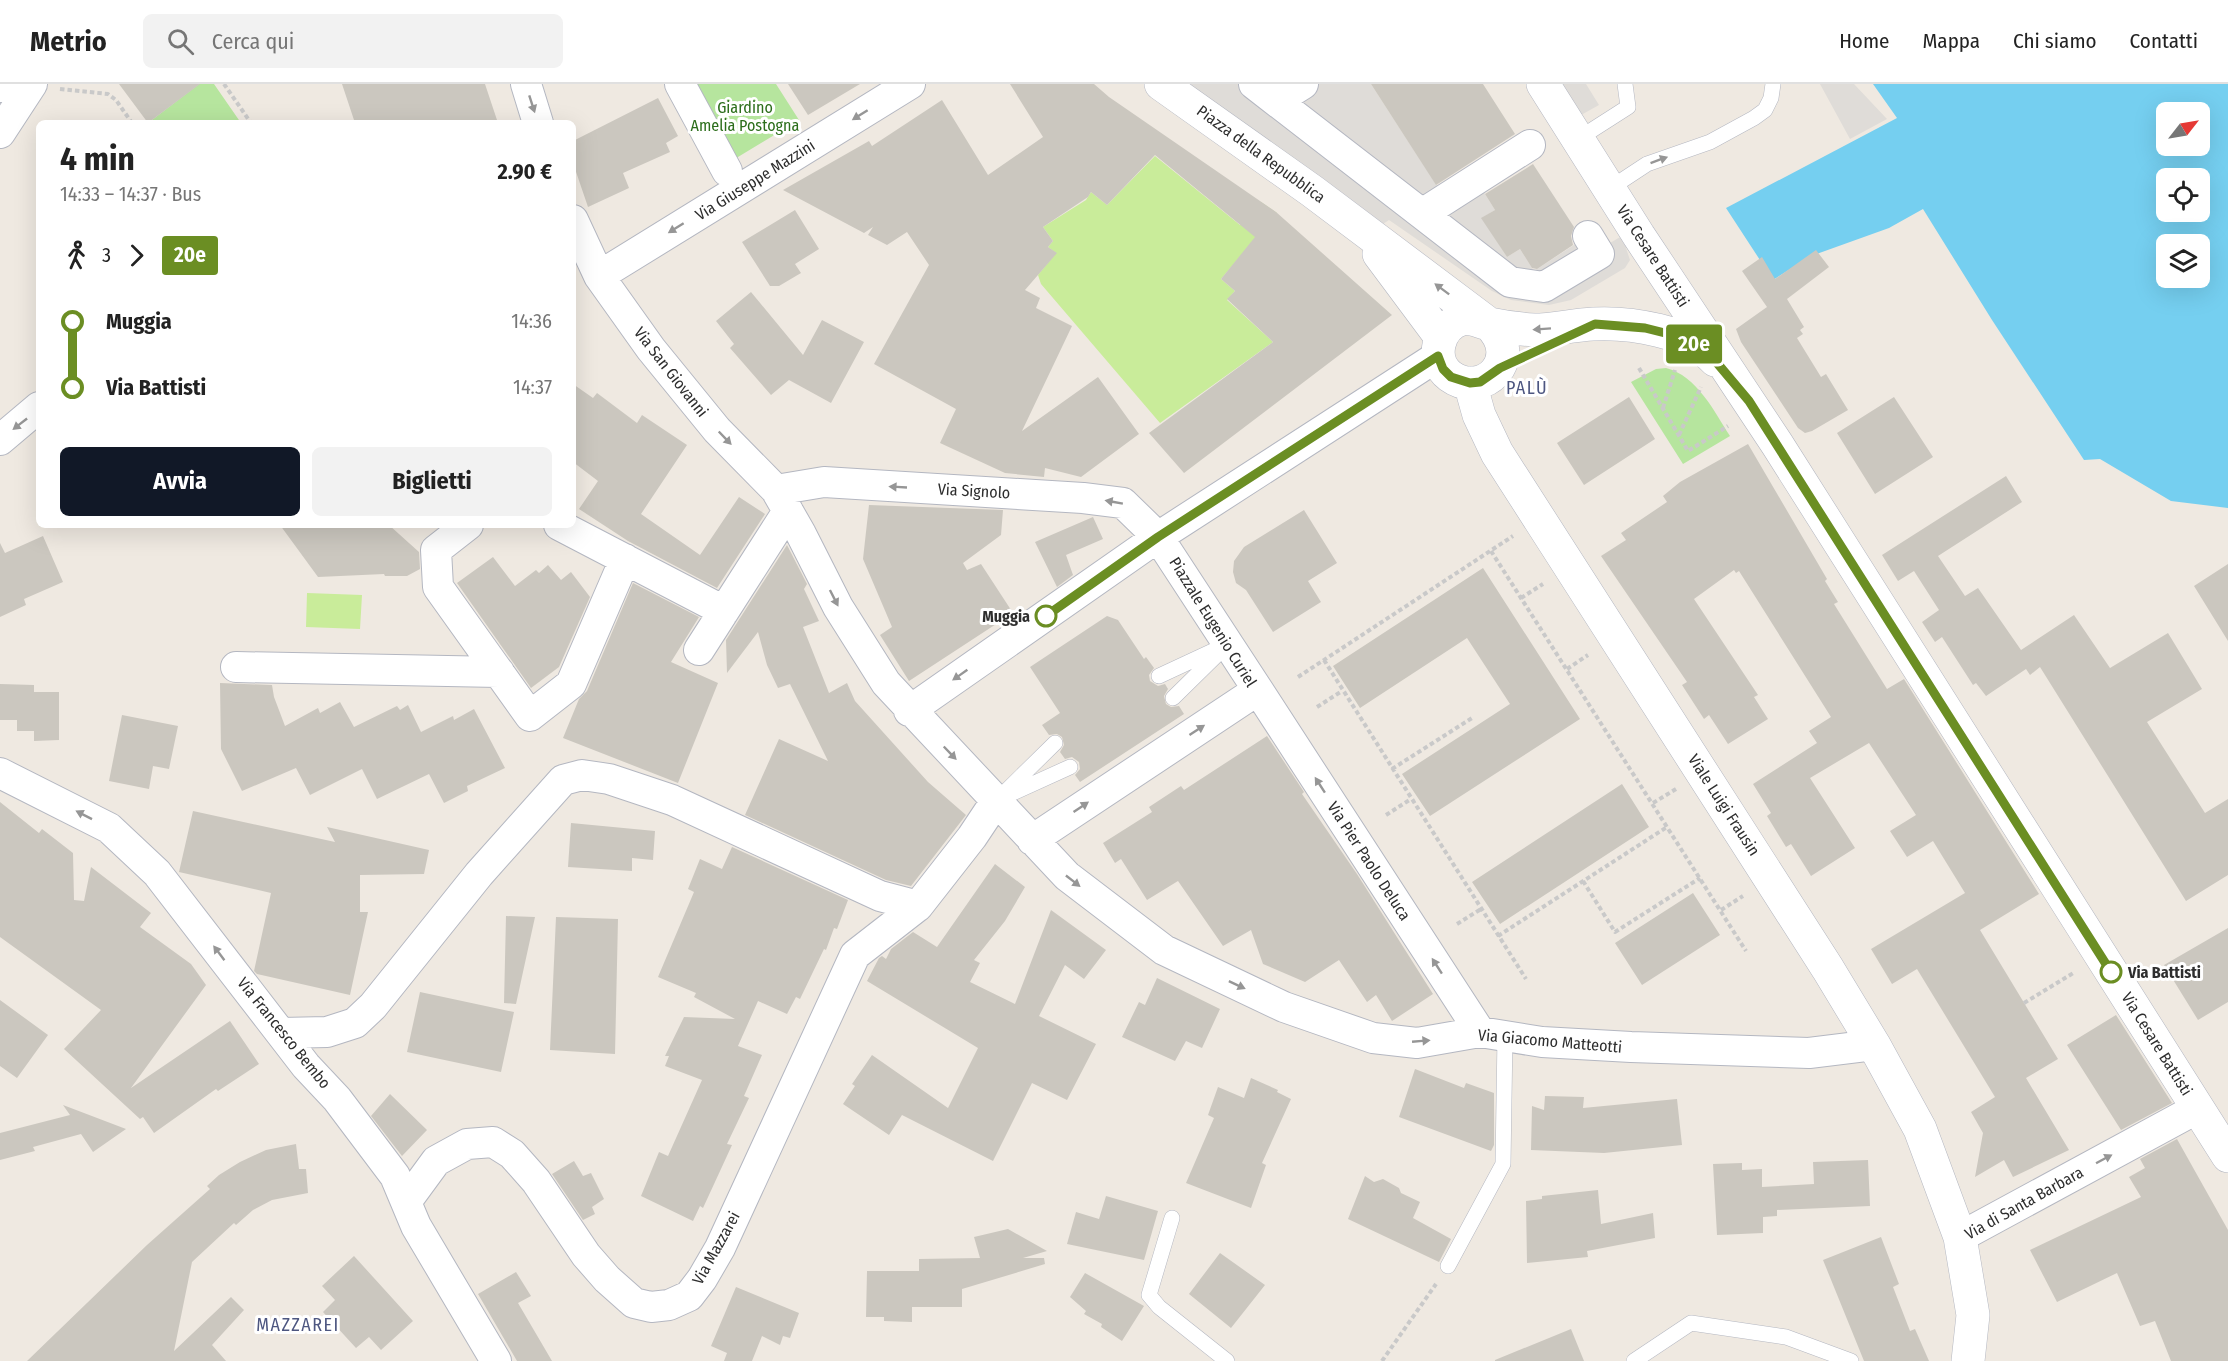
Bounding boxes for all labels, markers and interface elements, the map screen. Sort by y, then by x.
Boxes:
search box [143,14,563,68]
text: Metrio [30,25,107,58]
icon: search [164,25,197,58]
text: Cerca qui [212,28,294,55]
text: Home [1839,28,1889,54]
text: Mappa [1922,28,1980,54]
text: Chi siamo [2013,28,2097,54]
text: Contatti [2130,28,2198,54]
one-way arrow [528,95,537,113]
park label: Giardino Amelia Postogna [691,98,800,135]
street label: Piazza della Repubblica [1193,101,1329,207]
north arrow [2156,102,2210,156]
map controls [2156,102,2210,288]
one-way arrow [852,109,868,120]
street label: Via Giuseppe Mazzini [692,136,818,224]
text: 4 min [60,139,135,179]
one-way arrow [1650,154,1668,164]
text: 2.90 € [498,158,552,185]
button: locate [2156,168,2210,222]
text: 14:33 – 14:37 · Bus [60,182,201,206]
street label: Via Cesare Battisti [1613,201,1693,311]
one-way arrow [668,223,684,234]
button: layers [2156,234,2210,288]
icon: walk [60,239,93,272]
icon: forward [120,239,153,272]
text: 20e [174,242,206,268]
text: 3 [102,243,111,267]
one-way arrow [1435,283,1450,295]
text: Muggia [106,308,172,335]
text: 14:36 [511,309,552,333]
street label: Via San Giovanni [630,323,712,421]
one-way arrow [1533,324,1552,333]
line badge: 20e [1660,324,1728,364]
text: 20e [1678,331,1710,357]
text: Via Battisti [106,374,206,401]
text: 14:37 [513,375,552,399]
district label: PALÙ [1506,376,1548,399]
one-way arrow [12,418,28,431]
one-way arrow [718,431,732,445]
button: Avvia [60,447,300,516]
button: Biglietti [312,447,552,516]
street label: Via Signolo [937,480,1011,502]
one-way arrow [889,482,908,491]
one-way arrow [1104,498,1123,507]
street label: Piazzale Eugenio Curiel [1165,554,1261,690]
one-way arrow [829,589,839,606]
marker: Muggia [1035,605,1057,627]
place label: Muggia [982,607,1030,626]
one-way arrow [953,669,969,681]
one-way arrow [1189,725,1205,736]
one-way arrow [943,745,956,760]
street label: Viale Luigi Frausin [1684,751,1764,859]
one-way arrow [1314,776,1325,793]
street label: Via Pier Paolo Deluca [1323,798,1415,924]
one-way arrow [1072,802,1089,813]
one-way arrow [76,811,93,820]
one-way arrow [1065,875,1081,888]
one-way arrow [214,946,226,961]
one-way arrow [1432,958,1443,974]
marker: Via Battisti [2100,961,2122,983]
place label: Via Battisti [2127,963,2201,982]
street label: Via Francesco Bembo [233,974,335,1092]
one-way arrow [1229,980,1246,989]
street label: Via Cesare Battisti [2118,989,2196,1099]
street label: Via Giacomo Matteotti [1477,1025,1623,1057]
one-way arrow [1412,1037,1431,1046]
one-way arrow [2095,1154,2112,1164]
street label: Via di Santa Barbara [1961,1163,2087,1243]
street label: Via Mazzarei [688,1208,744,1288]
district label: MAZZAREI [256,1314,340,1336]

